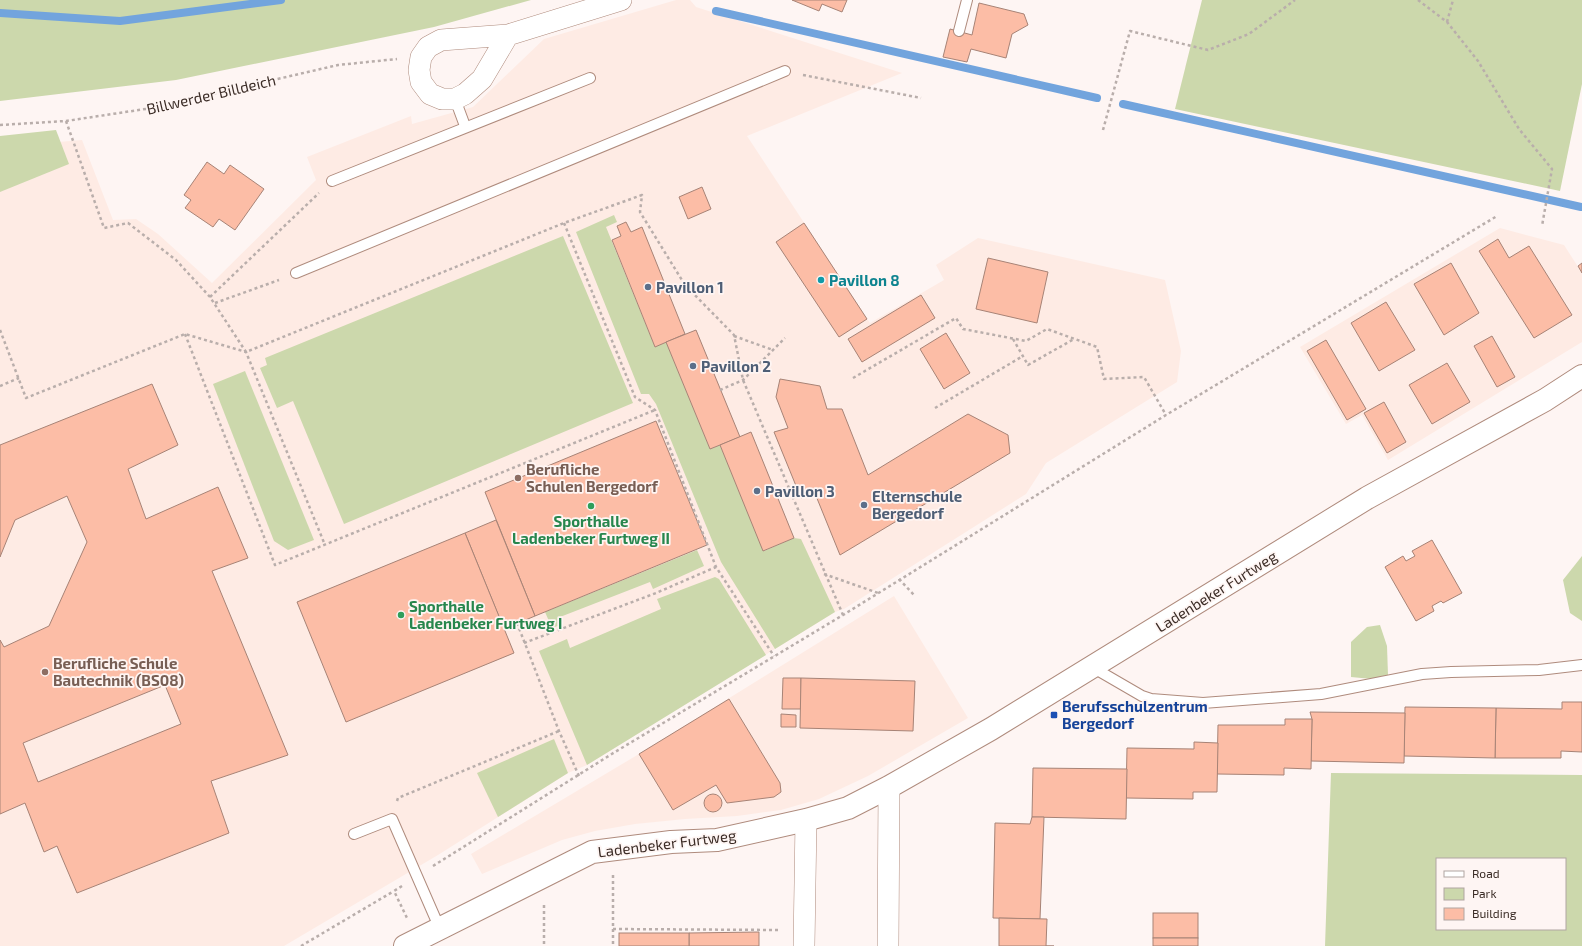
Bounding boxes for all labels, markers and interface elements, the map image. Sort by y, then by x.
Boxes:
street label: Billwerder Billdeich [145,70,277,118]
place label: Pavillon 8 [829,271,900,289]
marker: Pavillon 8 [816,275,826,285]
place label: Pavillon 1 [656,278,724,296]
marker: Pavillon 1 [643,282,653,292]
place label: Pavillon 2 [701,357,771,375]
marker: Pavillon 2 [688,361,698,371]
place label: Berufliche Schulen Bergedorf [526,460,659,495]
marker: Berufliche Schulen Bergedorf [513,473,523,483]
place label: Pavillon 3 [765,482,835,500]
marker: Pavillon 3 [752,486,762,496]
place label: Elternschule Bergedorf [872,487,962,522]
marker: Elternschule Bergedorf [859,500,869,510]
marker: Sporthalle Ladenbeker Furtweg II [586,501,596,511]
place label: Sporthalle Ladenbeker Furtweg II [512,512,670,547]
street label: Ladenbeker Furtweg [1152,546,1280,636]
place label: Sporthalle Ladenbeker Furtweg I [409,597,562,632]
marker: Sporthalle Ladenbeker Furtweg I [396,610,406,620]
place label: Berufliche Schule Bautechnik (BS08) [53,654,184,689]
marker: Berufliche Schule Bautechnik (BS08) [40,667,50,677]
place label: Berufsschulzentrum Bergedorf [1062,697,1208,732]
marker: Berufsschulzentrum Bergedorf [1049,710,1059,720]
street label: Ladenbeker Furtweg [597,826,738,860]
legend [1436,858,1566,930]
text: Road [1472,866,1500,880]
text: Park [1472,886,1497,900]
text: Building [1472,906,1517,920]

